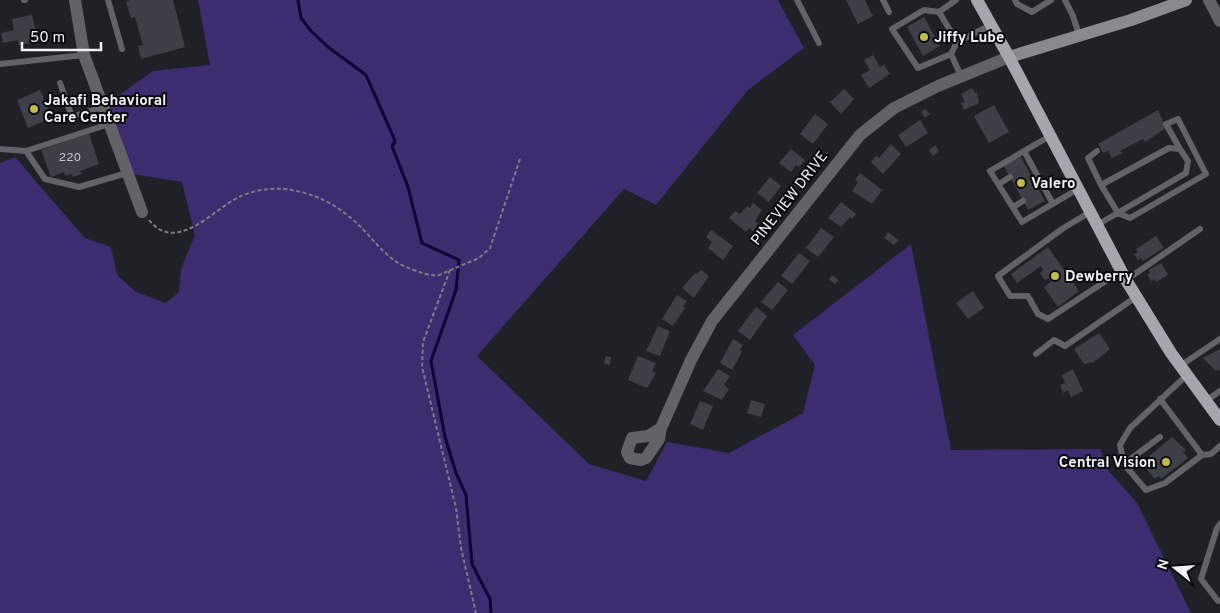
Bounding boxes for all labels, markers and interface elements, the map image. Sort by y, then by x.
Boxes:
scale bar [22,20,101,52]
text: 50 m [30,29,65,48]
place label: Jiffy Lube [934,29,1004,48]
marker: Jiffy Lube [918,31,930,43]
place label: Jakafi Behavioral Care Center [44,92,166,128]
marker: Jakafi Behavioral Care Center [28,103,40,115]
street label: PINEVIEW DRIVE [747,148,833,250]
house number: 220 [59,150,81,166]
place label: Valero [1031,175,1076,194]
marker: Valero [1015,177,1027,189]
place label: Dewberry [1065,268,1134,287]
marker: Dewberry [1049,270,1061,282]
place label: Central Vision [1059,454,1156,473]
marker: Central Vision [1160,456,1172,468]
north arrow [1150,543,1200,593]
text: N [1154,557,1174,572]

